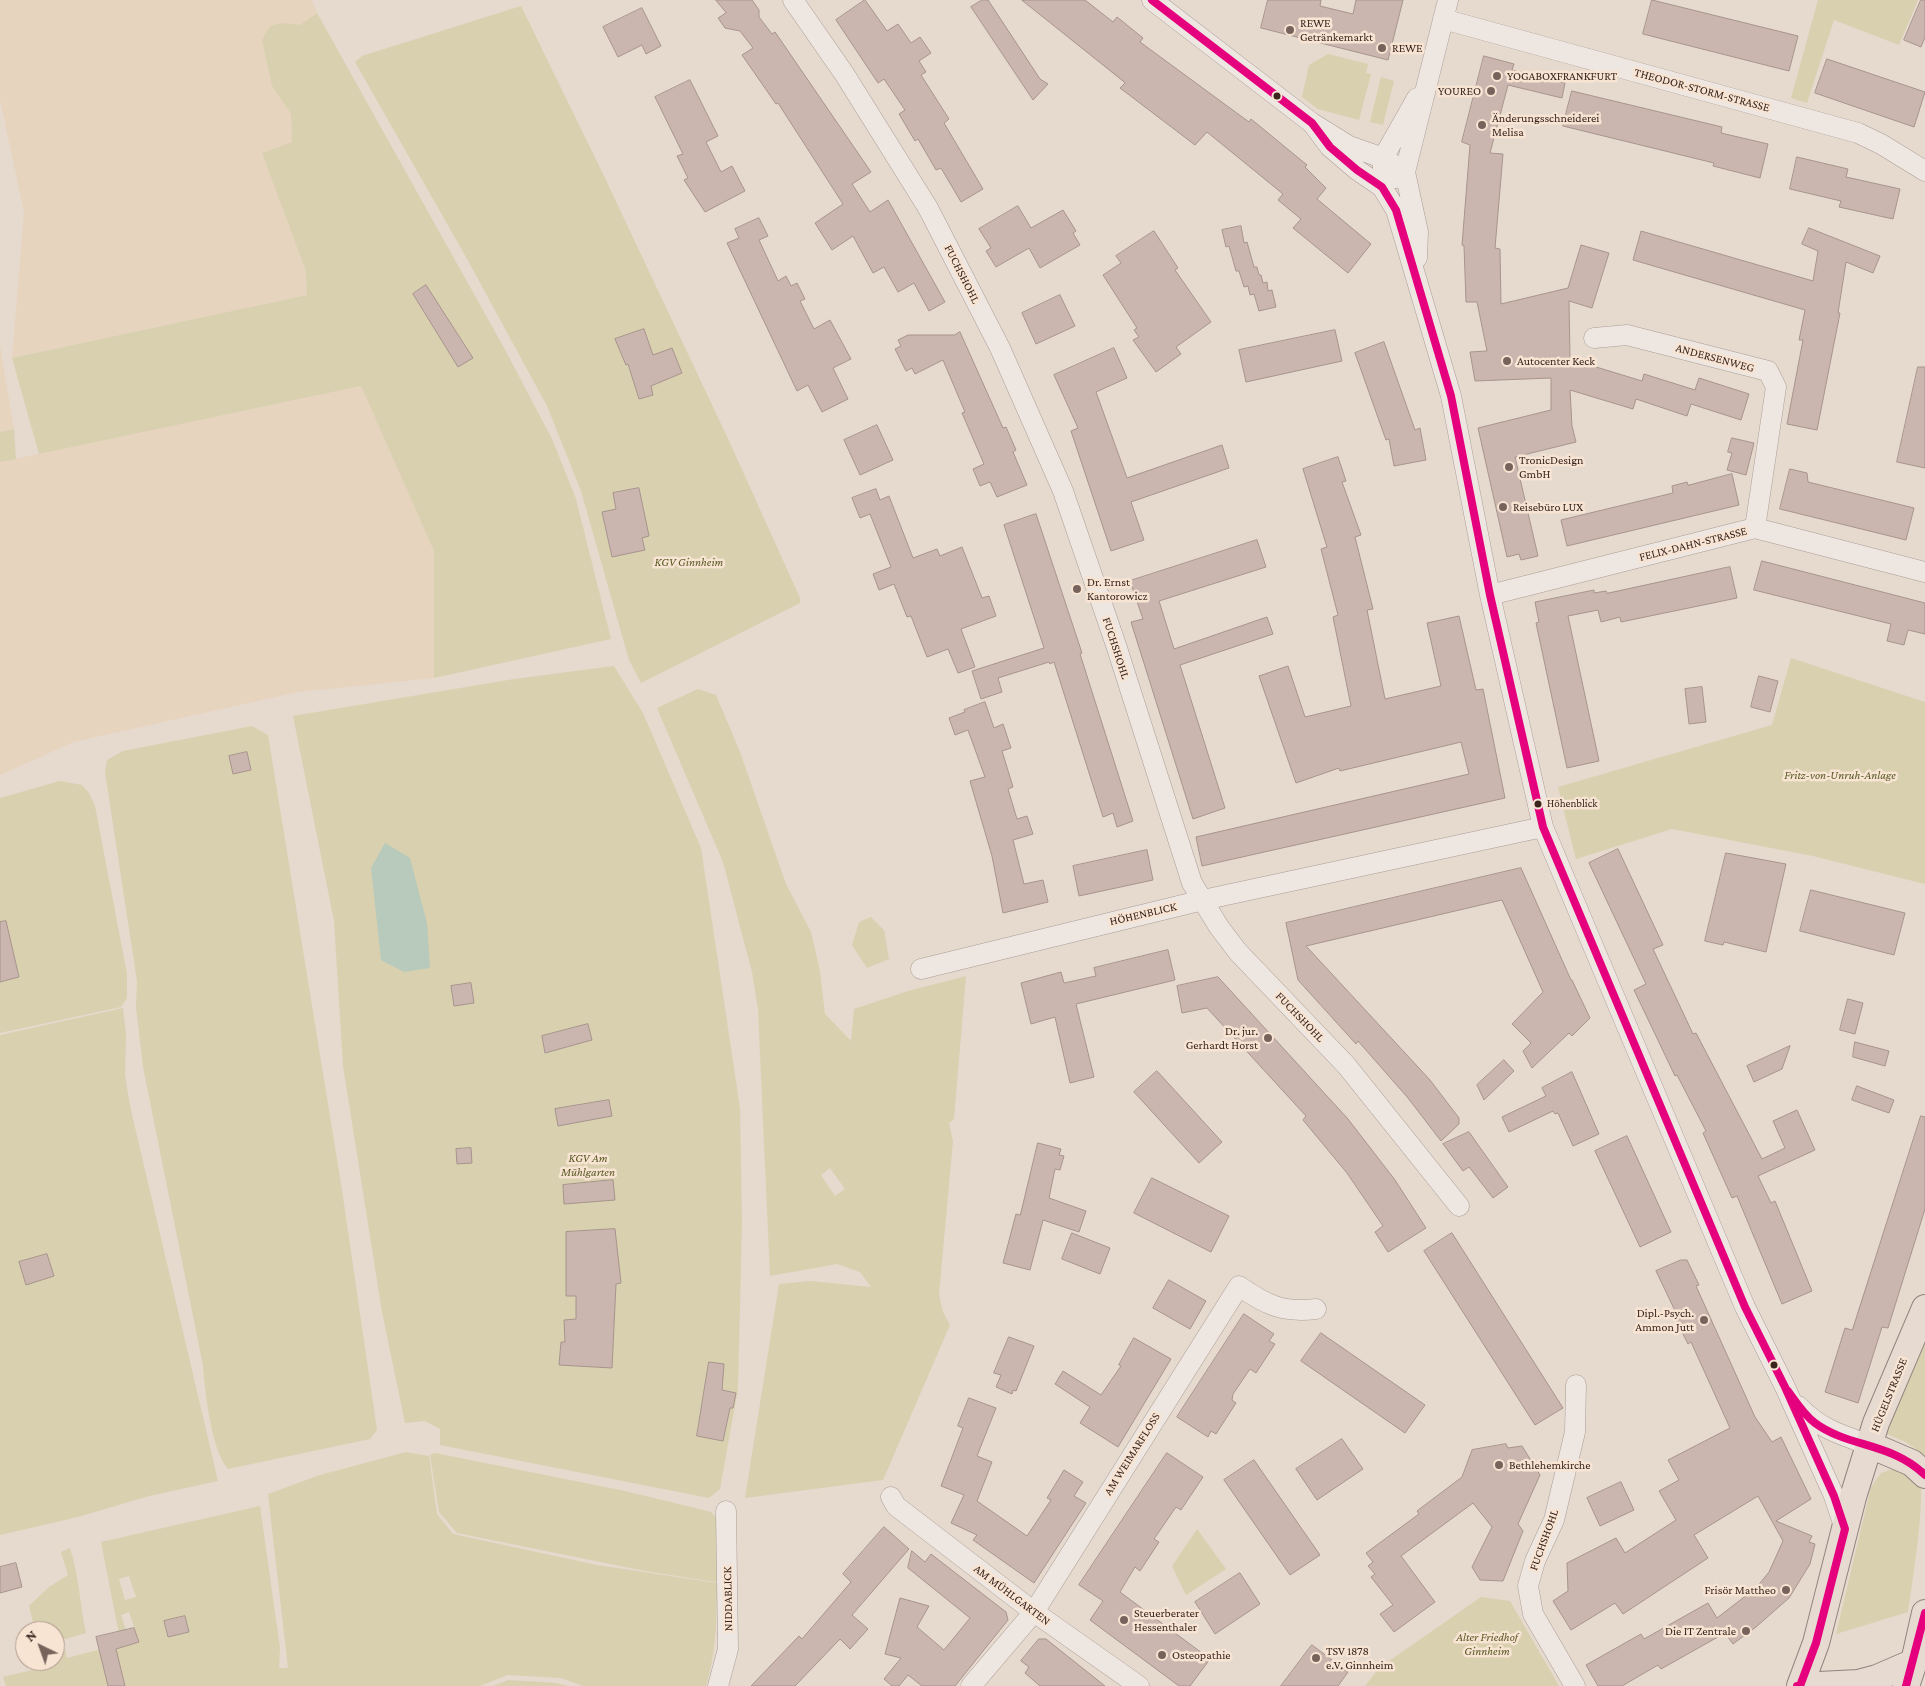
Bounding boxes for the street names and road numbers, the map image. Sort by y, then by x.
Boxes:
street label: THEODOR-STORM-STRASSE [1633,65,1771,115]
street label: FUCHSHOHL [941,242,983,306]
street label: ANDERSENWEG [1674,341,1756,375]
street label: FELIX-DAHN-STRASSE [1637,524,1749,564]
street label: FUCHSHOHL [1099,615,1133,681]
street label: HÖHENBLICK [1108,899,1178,929]
street label: FUCHSHOHL [1273,989,1327,1045]
street label: HÜGELSTRASSE [1868,1356,1910,1434]
street label: AM WEIMARFLOSS [1101,1410,1163,1498]
street label: FUCHSHOHL [1526,1507,1562,1573]
street label: AM MÜHLGARTEN [971,1561,1053,1629]
street label: NIDDABLICK [720,1567,736,1631]

